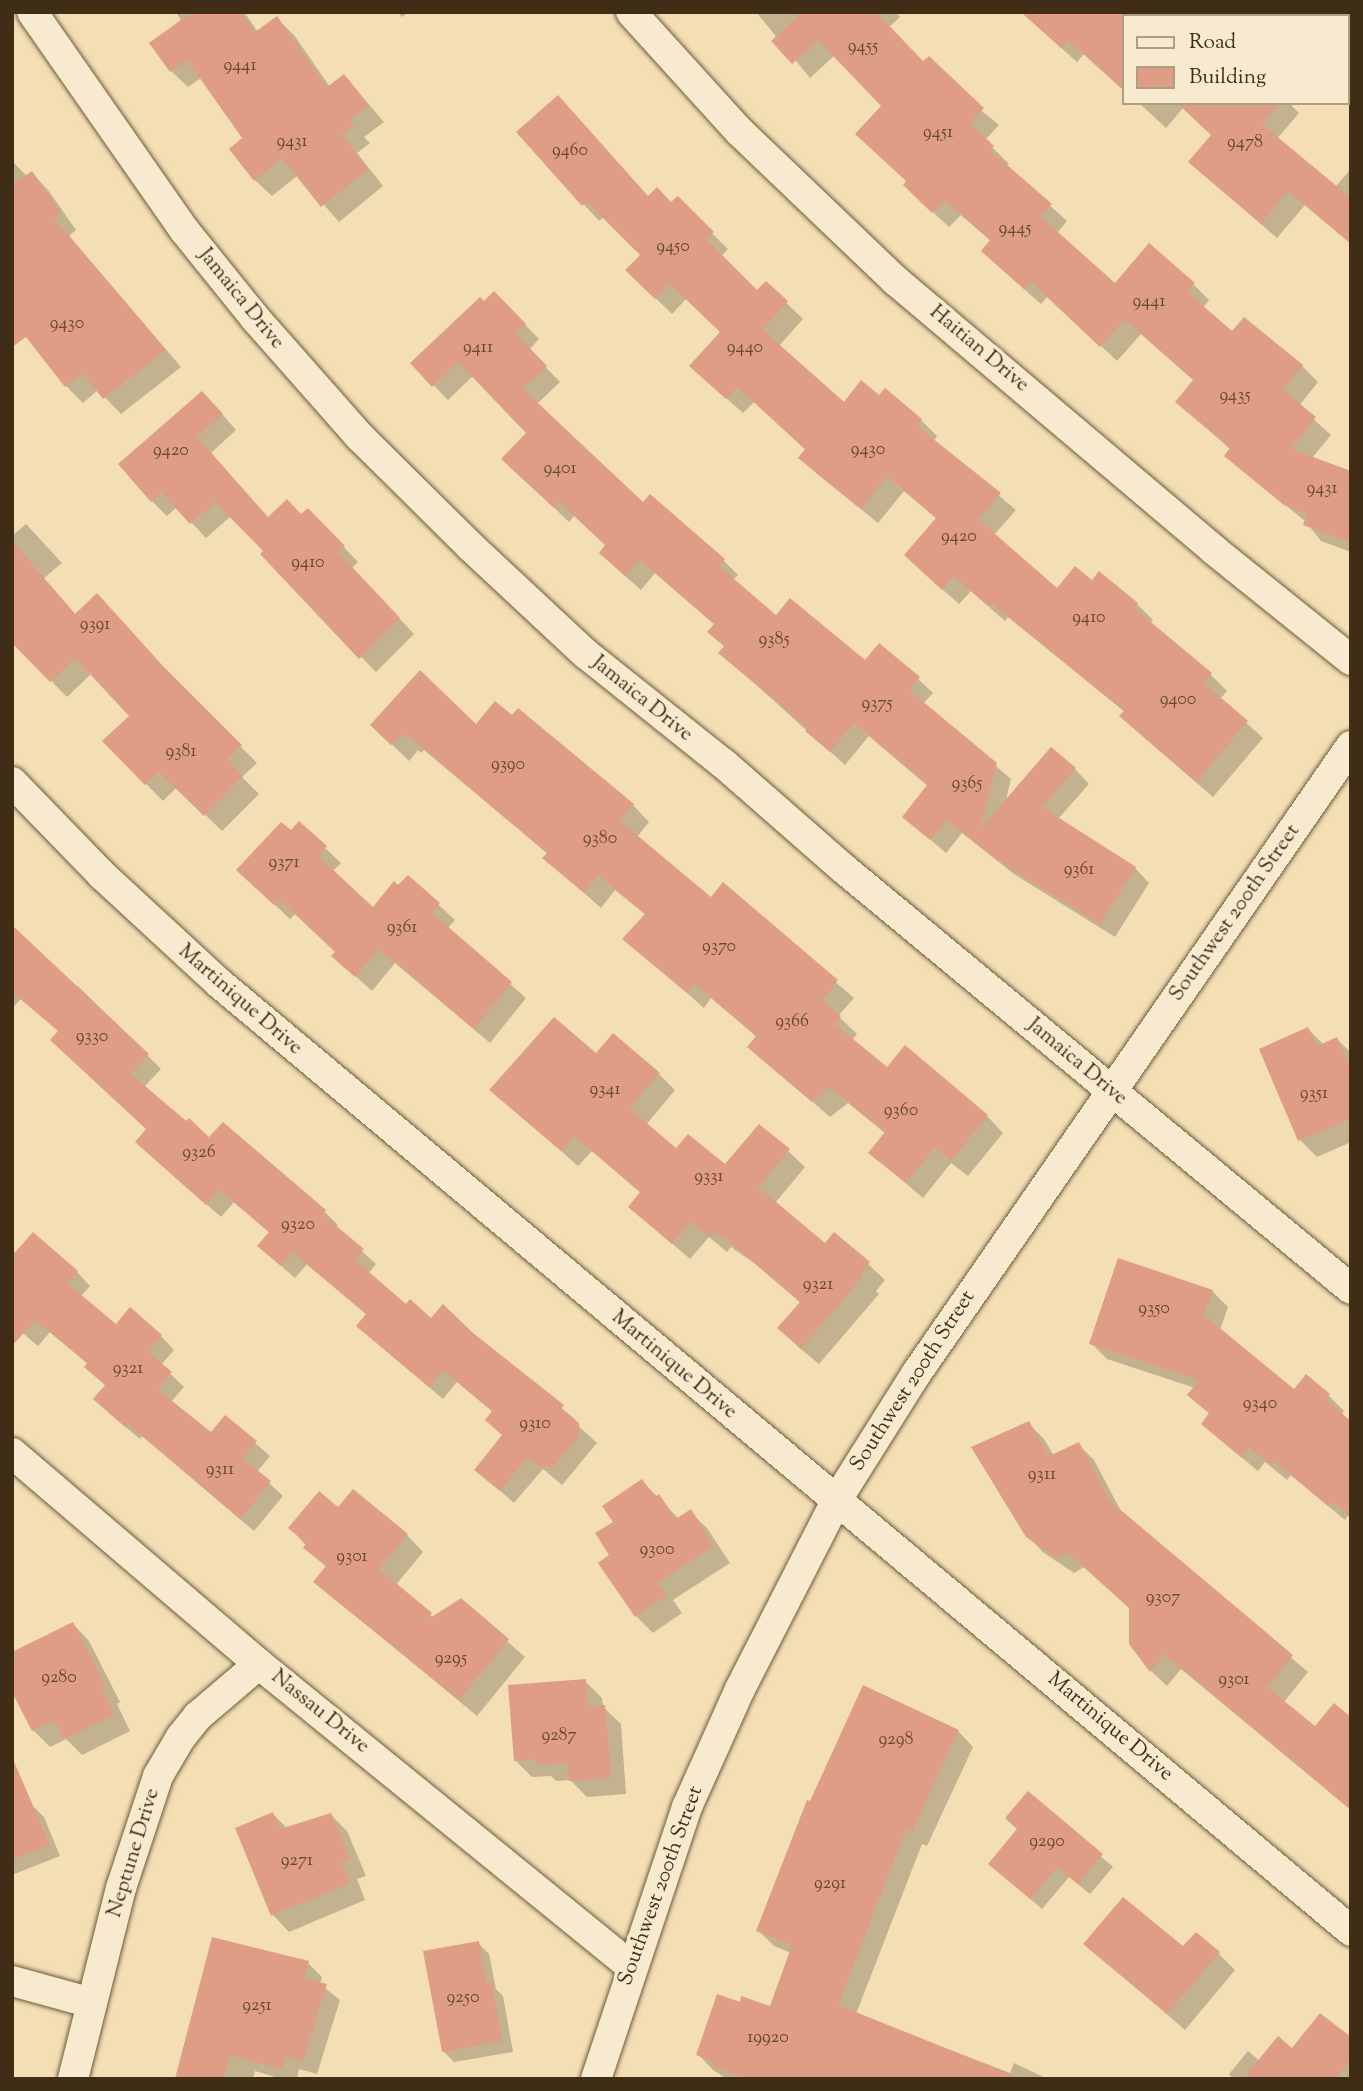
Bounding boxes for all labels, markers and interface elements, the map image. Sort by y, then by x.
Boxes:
legend [1122,14,1349,105]
text: Road [1189,28,1236,58]
house number: 9455 [848,36,878,58]
house number: 9441 [223,55,257,77]
text: Building [1189,63,1266,93]
house number: 9451 [923,122,953,144]
house number: 9431 [276,131,308,153]
house number: 9478 [1227,132,1263,154]
house number: 9460 [552,140,588,162]
house number: 9445 [998,218,1032,240]
house number: 9450 [656,236,690,258]
street label: Jamaica Drive [193,243,289,355]
house number: 9441 [1132,291,1166,313]
street label: Haitian Drive [924,300,1034,398]
house number: 9430 [50,313,84,335]
house number: 9411 [463,337,493,359]
house number: 9440 [727,337,763,359]
house number: 9435 [1219,385,1251,407]
house number: 9430 [851,439,885,461]
house number: 9420 [153,440,189,462]
house number: 9401 [543,458,577,480]
house number: 9431 [1306,478,1338,500]
house number: 9420 [941,526,977,548]
house number: 9410 [291,552,325,574]
house number: 9410 [1072,607,1106,629]
house number: 9391 [80,614,110,636]
house number: 9385 [758,629,790,651]
street label: Jamaica Drive [586,651,698,747]
house number: 9400 [1160,689,1196,711]
house number: 9375 [861,693,893,715]
house number: 9381 [165,741,197,763]
house number: 9390 [491,754,525,776]
house number: 9365 [952,773,982,795]
street label: Southwest 200th Street [1164,820,1306,1006]
house number: 9380 [583,828,617,850]
house number: 9371 [268,852,300,874]
house number: 9361 [1064,859,1094,881]
house number: 9361 [387,917,417,939]
house number: 9370 [702,936,736,958]
street label: Martinique Drive [173,939,307,1061]
house number: 9366 [775,1011,809,1033]
street label: Jamaica Drive [1022,1013,1132,1111]
house number: 9330 [76,1026,108,1048]
house number: 9341 [589,1079,621,1101]
house number: 9351 [1300,1083,1328,1105]
house number: 9360 [884,1100,918,1122]
house number: 9326 [182,1142,216,1164]
house number: 9331 [694,1166,724,1188]
house number: 9320 [281,1214,315,1236]
house number: 9321 [803,1274,833,1296]
street label: Southwest 200th Street [845,1286,981,1476]
house number: 9350 [1138,1298,1170,1320]
street label: Martinique Drive [606,1305,742,1425]
house number: 9321 [113,1358,143,1380]
house number: 9340 [1243,1393,1277,1415]
house number: 9310 [519,1413,551,1435]
house number: 9311 [206,1459,234,1481]
house number: 9311 [1028,1464,1056,1486]
house number: 9300 [640,1539,674,1561]
house number: 9301 [336,1546,368,1568]
house number: 9307 [1146,1587,1180,1609]
house number: 9295 [435,1648,467,1670]
street label: Nassau Drive [266,1665,374,1759]
house number: 9280 [41,1667,77,1689]
street label: Martinique Drive [1042,1667,1178,1787]
house number: 9301 [1218,1669,1250,1691]
house number: 9287 [541,1725,577,1747]
house number: 9298 [879,1729,913,1751]
street label: Southwest 200th Street [613,1783,709,1989]
street label: Neptune Drive [102,1785,166,1921]
house number: 9290 [1029,1831,1065,1853]
house number: 9271 [281,1850,313,1872]
house number: 9291 [814,1873,846,1895]
house number: 9250 [447,1987,479,2009]
house number: 9251 [242,1995,272,2017]
house number: 19920 [747,2027,789,2049]

